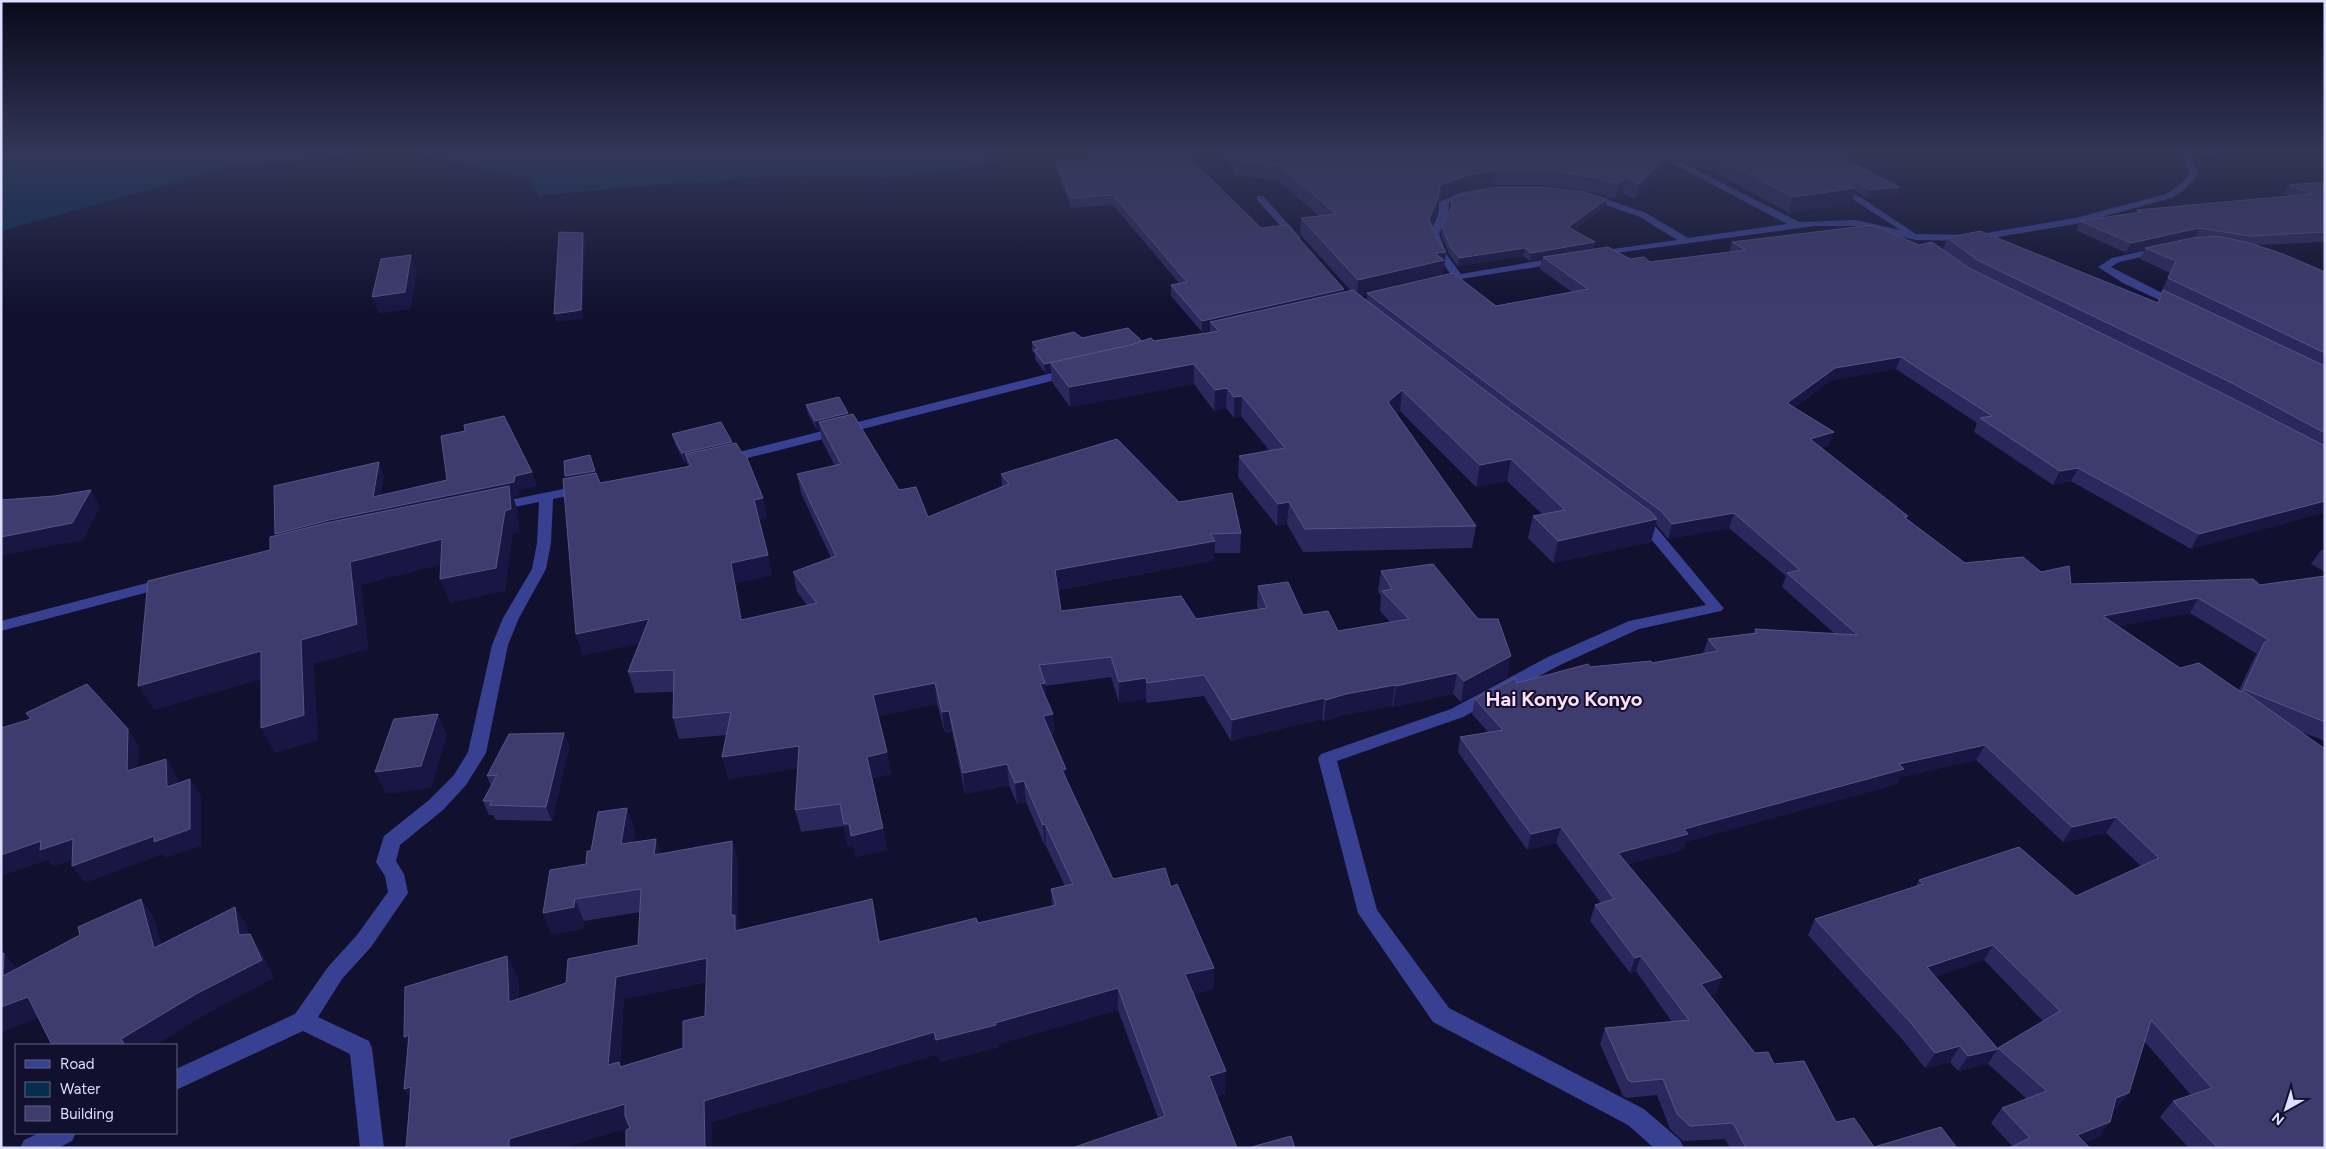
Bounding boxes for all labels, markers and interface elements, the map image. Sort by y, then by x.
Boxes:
district label: Hai Konyo Konyo [1486,687,1643,711]
legend [15,1044,178,1134]
text: Road [60,1055,95,1073]
text: Water [60,1080,100,1098]
north arrow [2261,1084,2311,1134]
text: Building [60,1105,114,1123]
text: N [2269,1109,2288,1129]

